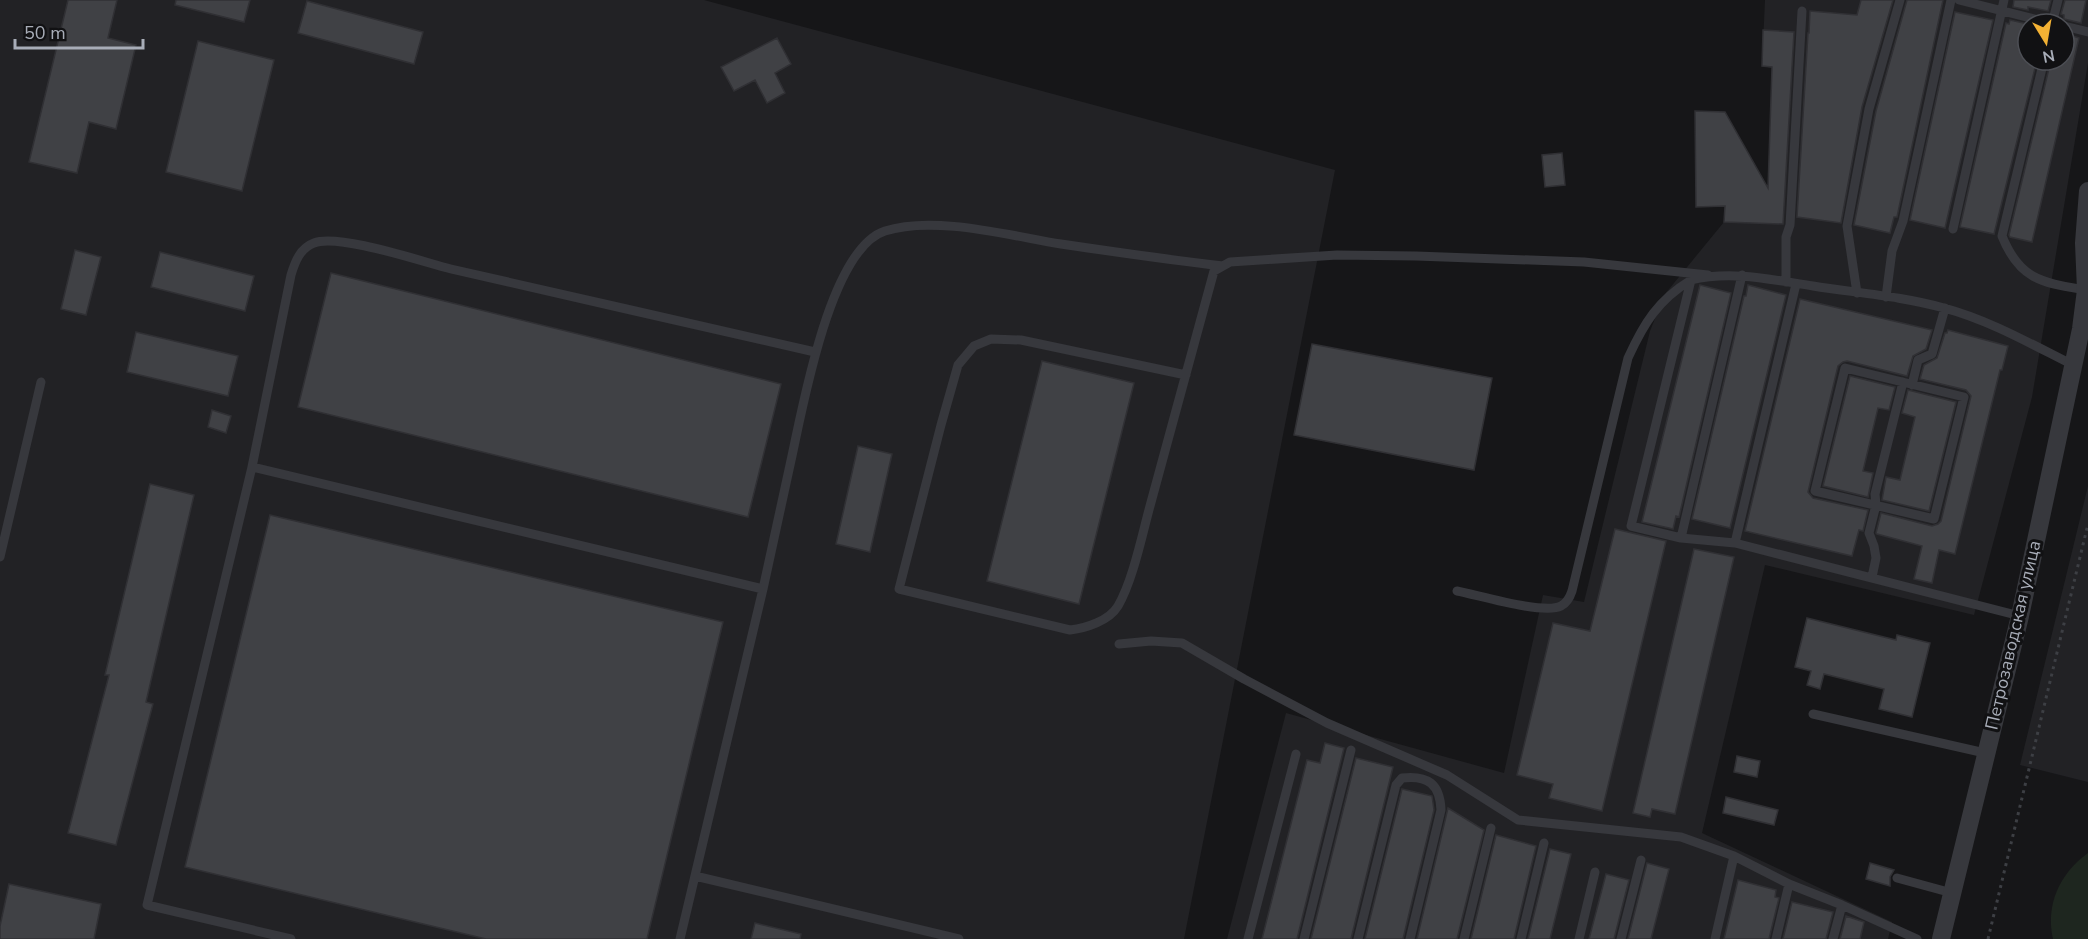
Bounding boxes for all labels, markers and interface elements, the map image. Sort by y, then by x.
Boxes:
scale bar [15,12,142,50]
north arrow [2016,12,2076,72]
text: 50 m [24,21,66,45]
text: N [2041,44,2057,68]
street label: Петрозаводская улица [1980,538,2046,732]

